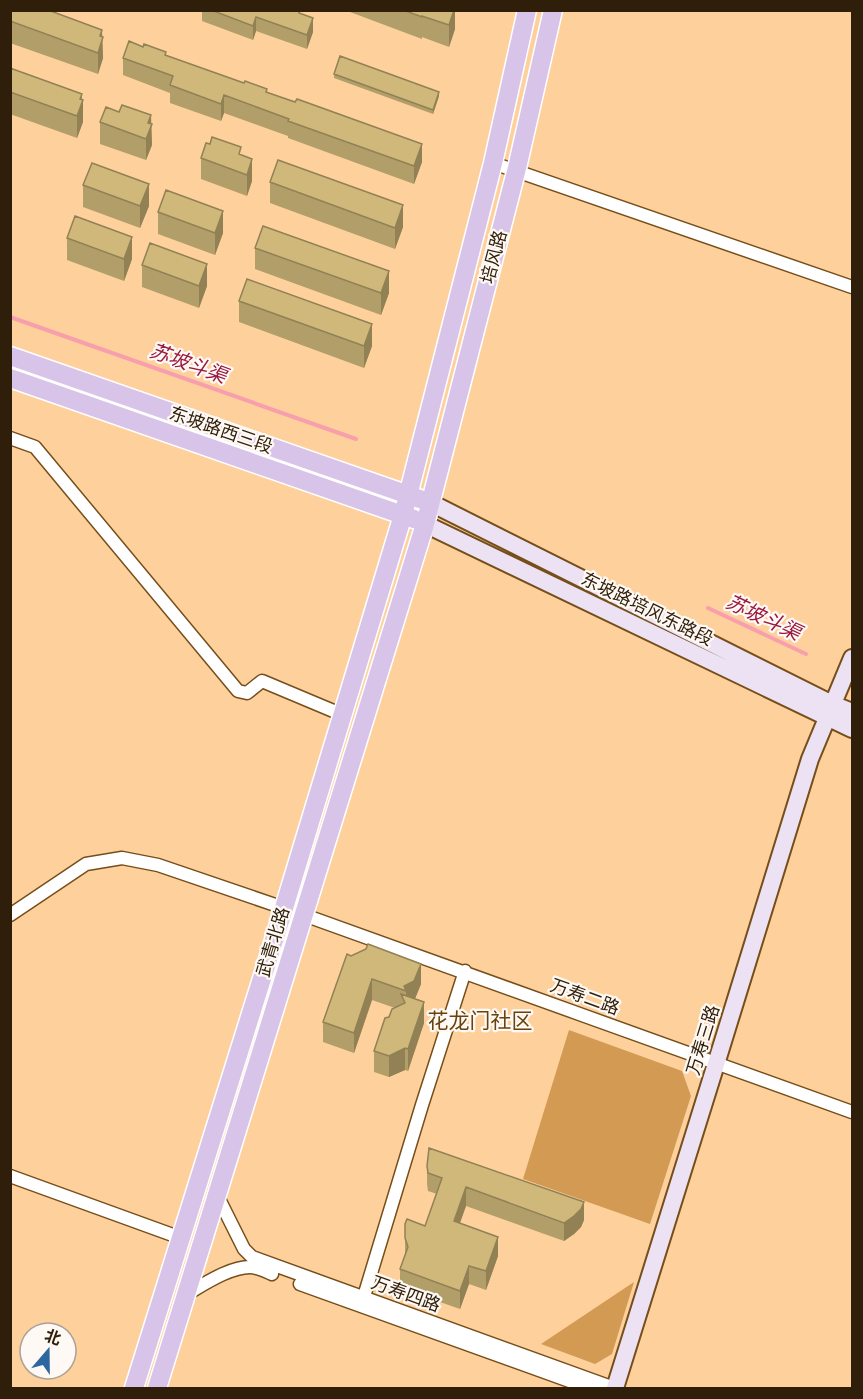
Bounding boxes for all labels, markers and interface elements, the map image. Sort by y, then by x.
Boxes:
street label: 培风路 [476,228,512,286]
water label: 苏坡斗渠 [146,339,233,390]
street label: 东坡路西三段 [166,402,276,458]
street label: 东坡路培风东路段 [577,568,717,650]
water label: 苏坡斗渠 [722,590,807,647]
street label: 武青北路 [252,904,294,980]
street label: 万寿二路 [547,974,623,1020]
street label: 万寿三路 [682,1002,724,1078]
district label: 花龙门社区 [428,1009,533,1034]
street label: 万寿四路 [368,1271,444,1317]
north arrow [18,1321,78,1381]
text: 北 [42,1326,64,1350]

